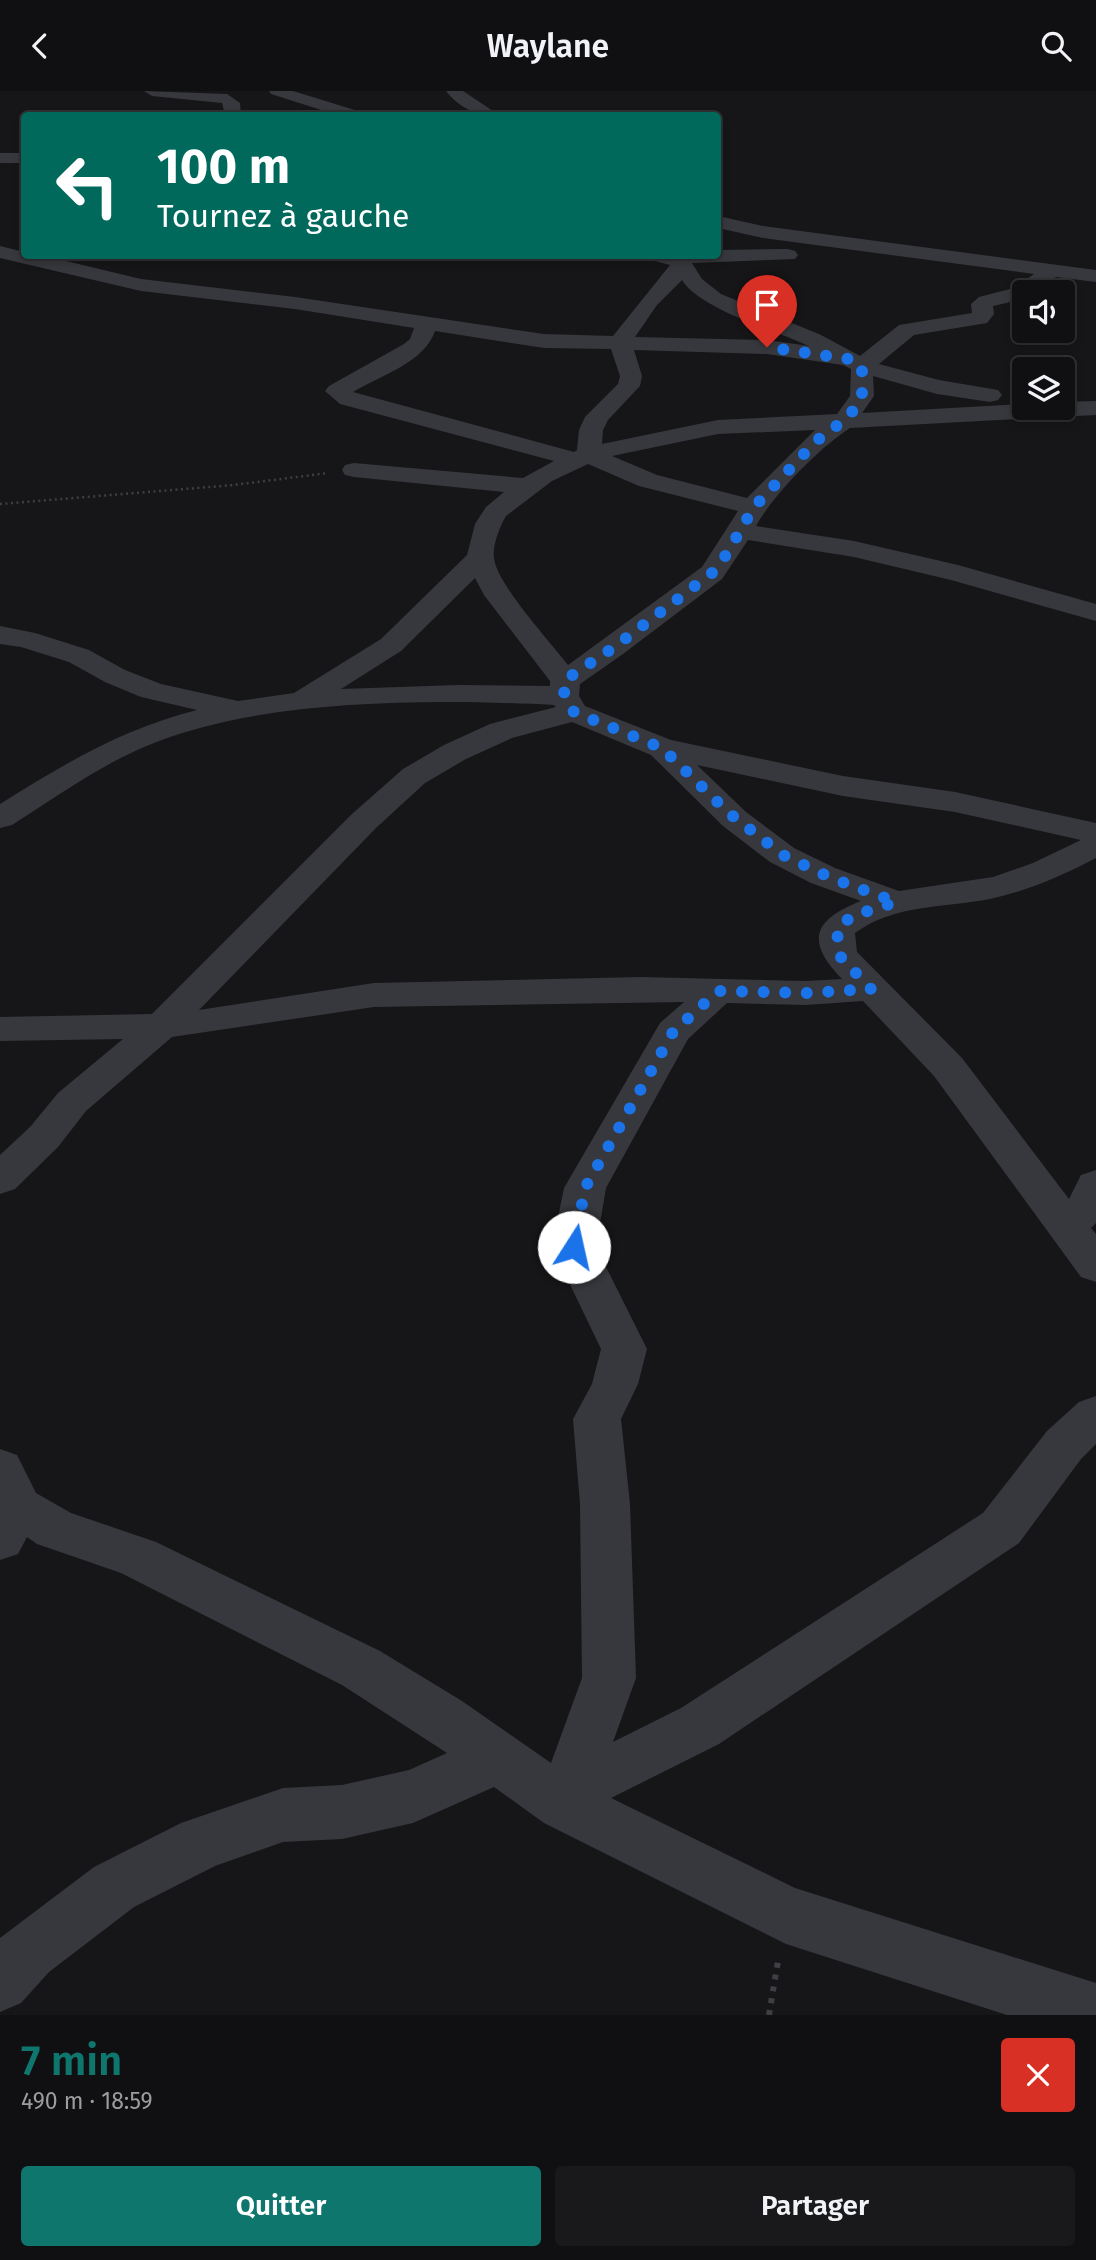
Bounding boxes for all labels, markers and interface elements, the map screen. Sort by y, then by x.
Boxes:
icon: back [21,27,59,65]
text: Waylane [487,27,609,65]
icon: search [1037,27,1075,65]
text: 100 m [157,137,290,196]
icon: left [42,140,133,231]
text: Tournez à gauche [157,197,409,235]
pin [737,275,797,347]
map controls [1012,280,1075,420]
button: sound [1012,280,1075,343]
icon: arrive [748,286,786,324]
button: layers [1012,357,1075,420]
position arrow [537,1210,611,1284]
text: 7 min [21,2036,122,2086]
button: close [1001,2038,1075,2112]
text: 490 m · 18:59 [21,2087,153,2115]
button: Quitter [21,2166,541,2246]
button: Partager [555,2166,1075,2246]

